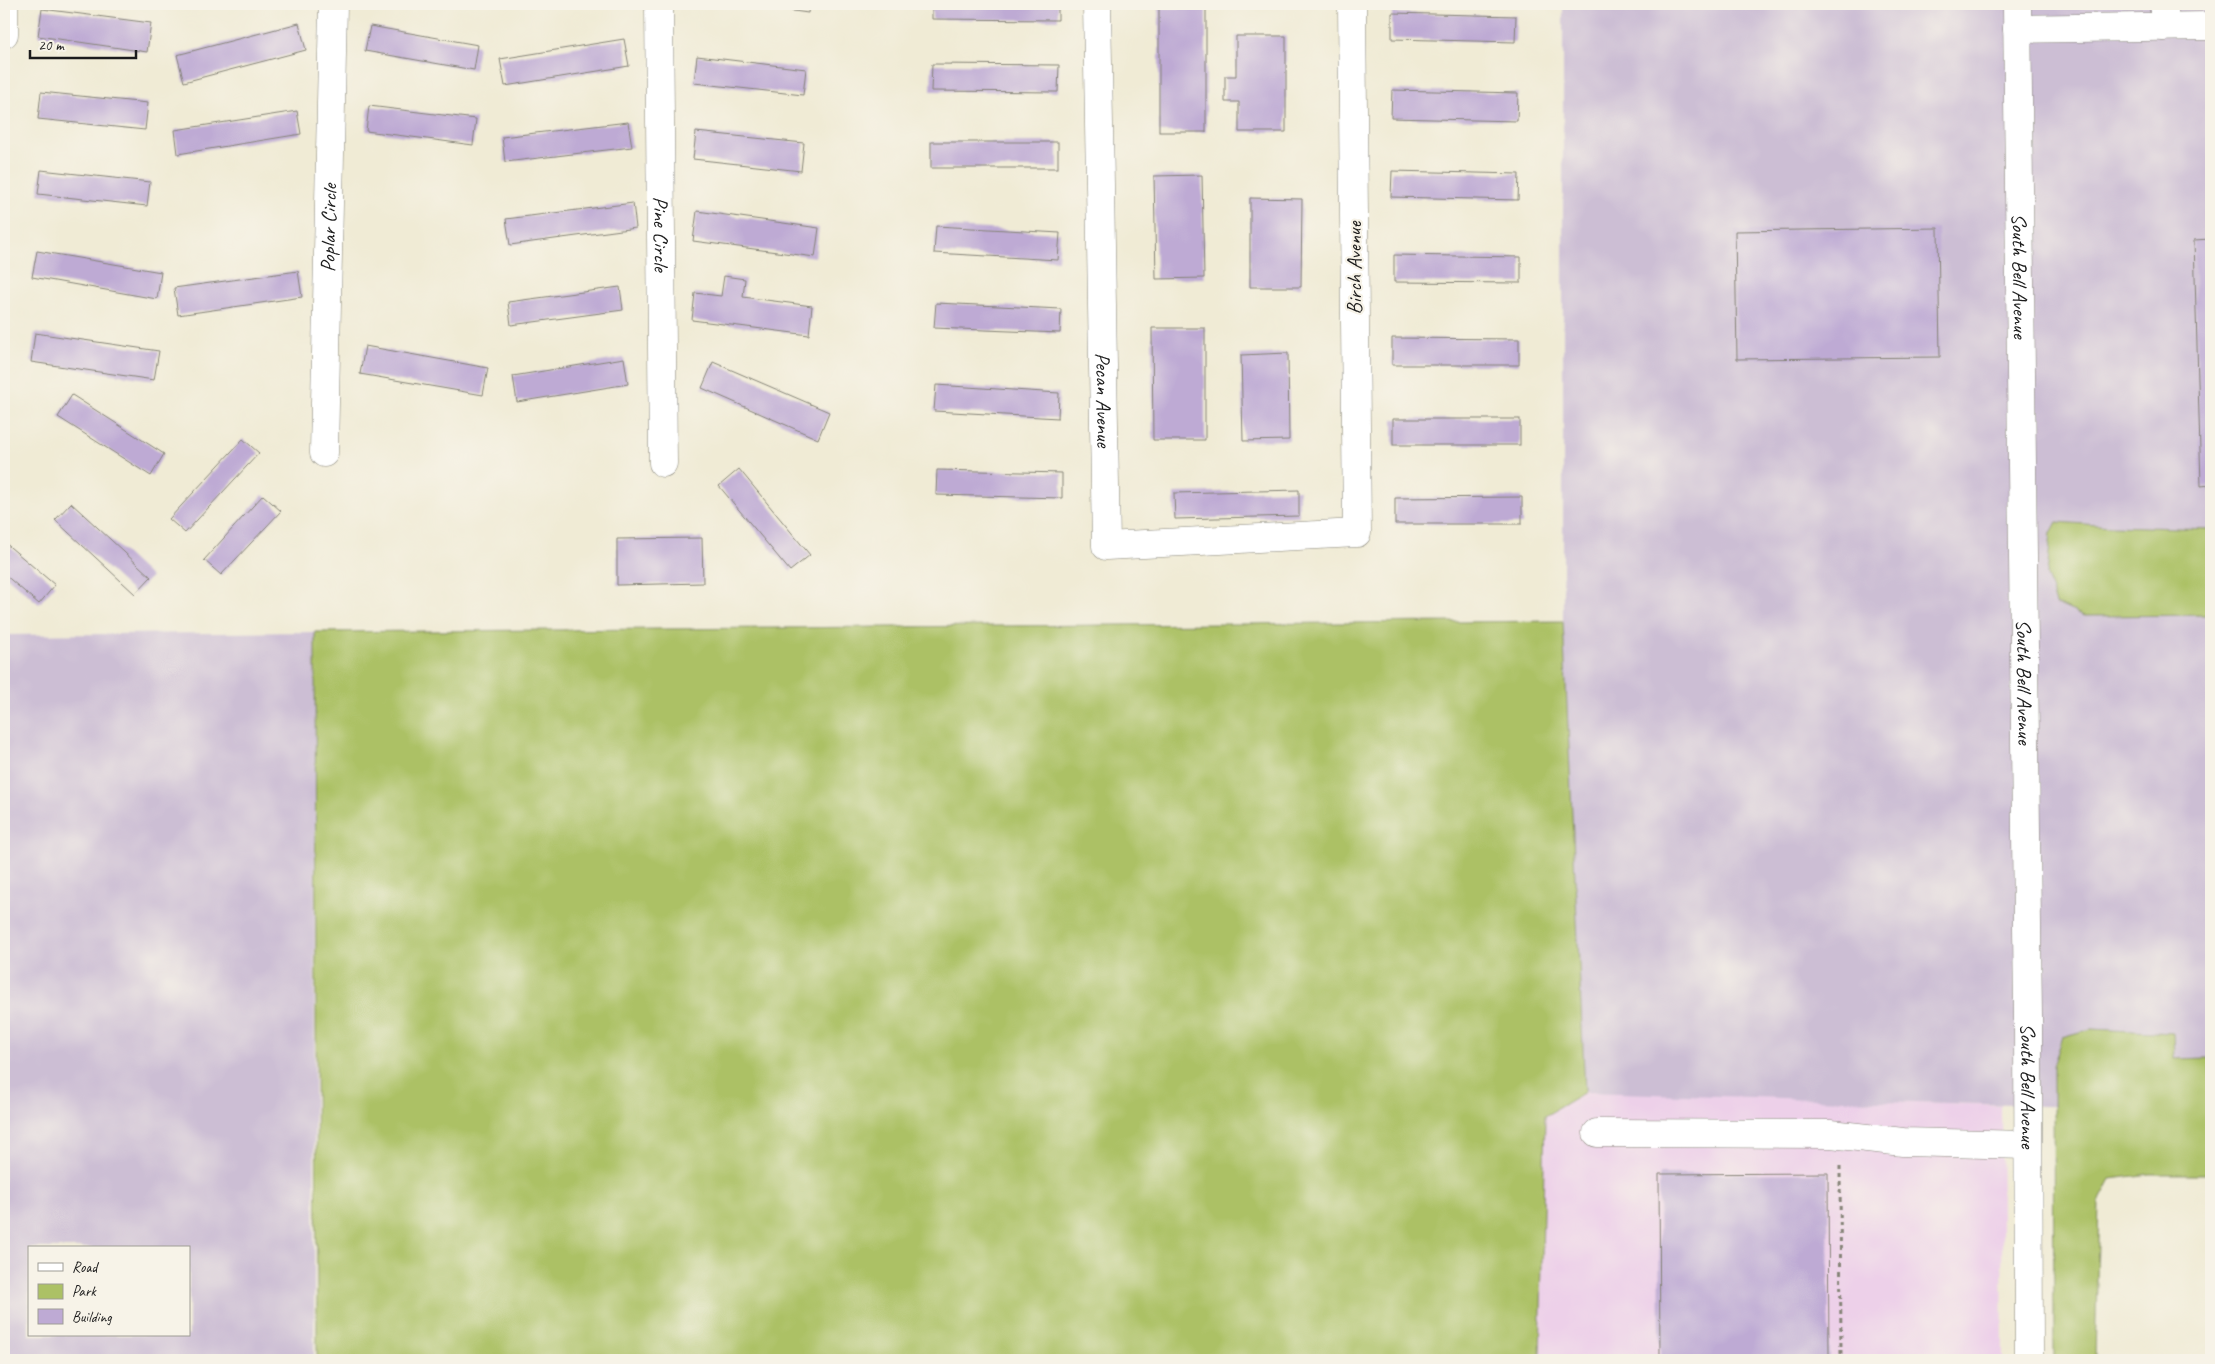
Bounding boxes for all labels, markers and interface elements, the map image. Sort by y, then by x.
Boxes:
scale bar [30,28,136,60]
text: 20 m [38,36,65,55]
street label: Poplar Circle [315,181,342,272]
street label: Pine Circle [648,196,674,274]
street label: South Bell Avenue [2006,213,2034,340]
street label: Birch Avenue [1341,220,1367,314]
street label: Pecan Avenue [1090,352,1117,449]
street label: South Bell Avenue [2011,619,2038,746]
street label: South Bell Avenue [2015,1023,2041,1150]
legend [28,1246,190,1336]
text: Road [72,1258,99,1277]
text: Park [72,1282,97,1301]
text: Building [72,1308,112,1327]

